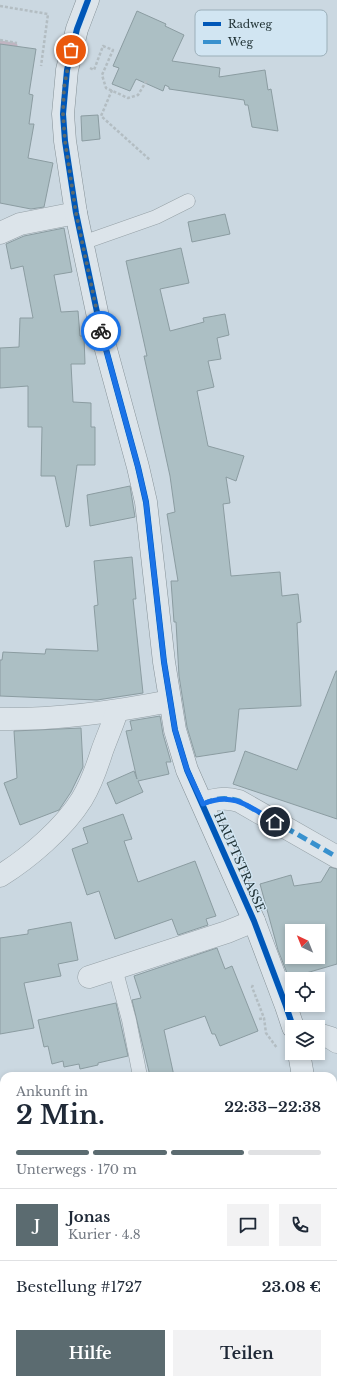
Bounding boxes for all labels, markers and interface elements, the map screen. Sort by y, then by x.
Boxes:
legend [195,10,327,56]
text: Radweg [228,17,273,31]
pin [54,33,88,67]
text: Weg [227,35,253,49]
icon: bag [60,39,82,61]
courier [81,311,121,351]
icon: bike [90,320,112,342]
pin [258,805,292,839]
street label: HAUPTSTRASSE [211,809,269,915]
icon: home [264,811,286,833]
north arrow [285,924,325,964]
map controls [285,924,325,1060]
button: locate [285,972,325,1012]
button: layers [285,1020,325,1060]
text: Ankunft in [16,1083,88,1100]
text: 22:33–22:38 [224,1097,321,1116]
text: 2 Min. [16,1099,105,1131]
text: Unterwegs · 170 m [16,1161,137,1178]
button: chat [227,1204,269,1246]
button: phone [279,1204,321,1246]
text: Jonas [68,1207,110,1226]
text: J [34,1215,40,1234]
text: Kurier · 4.8 [68,1226,141,1243]
text: Bestellung #1727 [16,1277,141,1296]
text: 23.08 € [262,1277,321,1296]
button: Hilfe [16,1330,165,1376]
button: Teilen [173,1330,321,1376]

